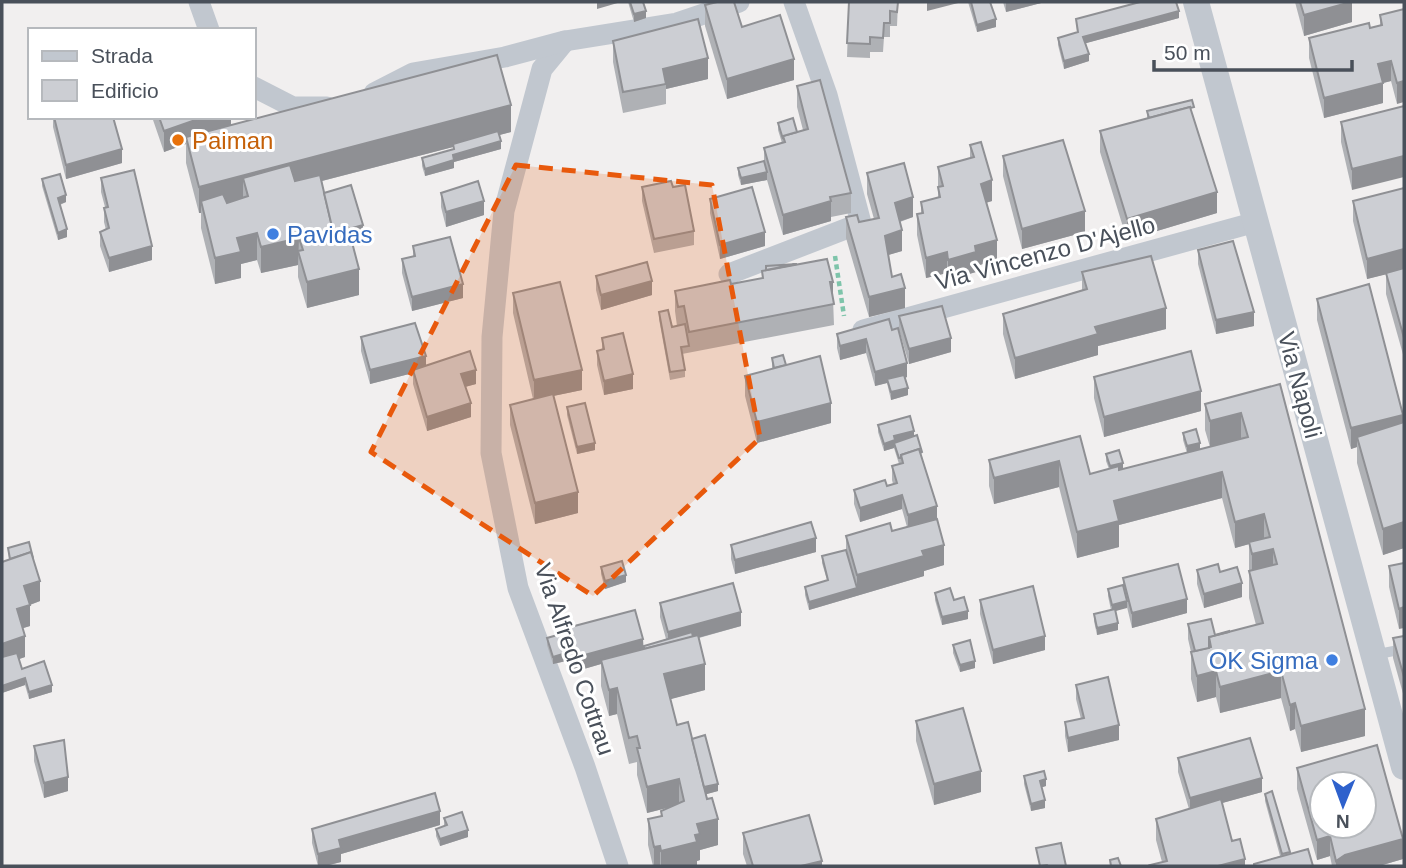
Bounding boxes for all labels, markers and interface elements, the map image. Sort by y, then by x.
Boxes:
legend [28,28,256,119]
scale bar [1154,28,1352,72]
text: 50 m [1164,41,1211,64]
text: Strada [91,44,153,67]
text: Edificio [91,79,159,102]
place label: Paiman [192,127,273,154]
marker: Paiman [170,132,186,148]
street label: Via Vincenzo D'Ajello [932,211,1158,295]
place label: Pavidas [287,221,372,248]
marker: Pavidas [265,226,281,242]
street label: Via Napoli [1273,329,1327,441]
street label: Via Alfredo Cottrau [530,560,620,758]
place label: OK Sigma [1209,647,1319,674]
marker: OK Sigma [1324,652,1340,668]
north arrow [1308,770,1378,840]
text: N [1336,811,1350,832]

